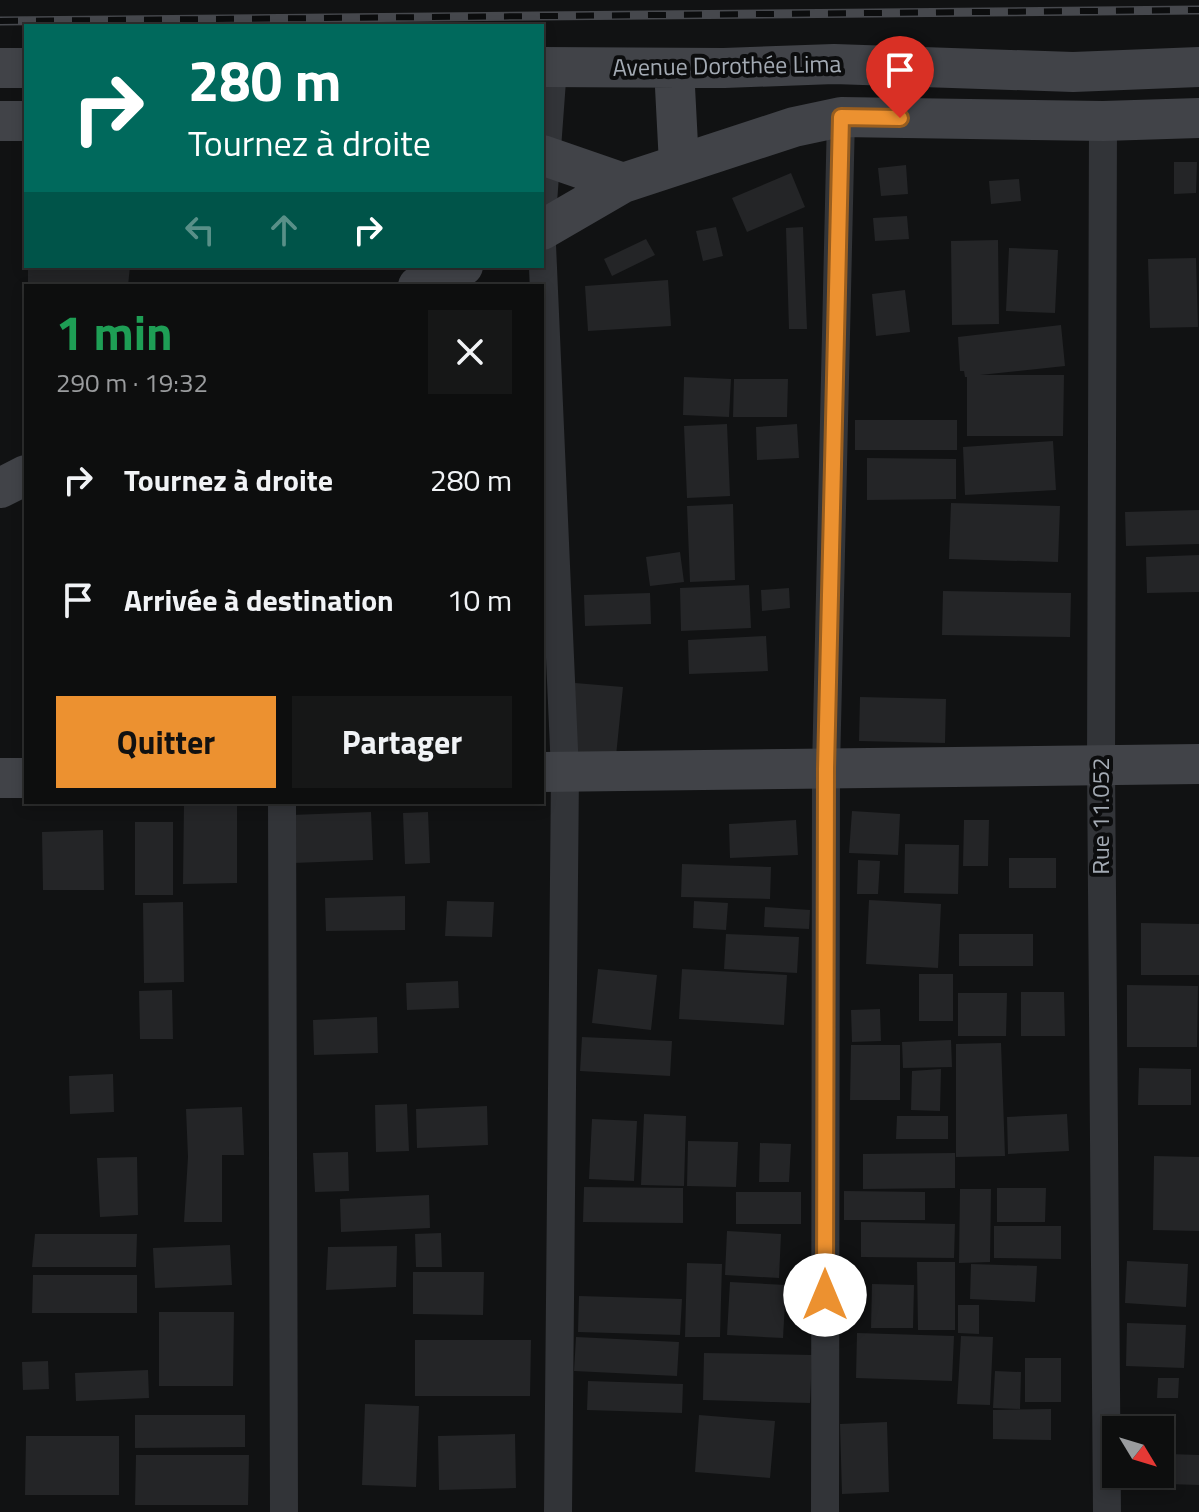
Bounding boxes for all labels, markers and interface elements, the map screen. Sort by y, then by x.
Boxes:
pin [866,36,934,118]
text: 280 m [188,38,341,123]
street label: Avenue Dorothée Lima [612,45,842,85]
icon: arrive [878,48,922,92]
icon: right [56,56,160,160]
text: Tournez à droite [188,115,431,170]
icon: left [178,208,222,252]
icon: ahead [262,208,306,252]
icon: right [346,208,390,252]
text: 1 min [56,296,173,369]
button: close [428,310,512,394]
text: 290 m · 19:32 [56,363,208,402]
text: Tournez à droite [124,457,333,503]
text: 280 m [430,457,512,503]
icon: right [56,458,100,502]
text: Arrivée à destination [124,577,394,623]
text: 10 m [447,577,512,623]
icon: arrive [56,578,100,622]
button: Quitter [56,696,276,788]
button: Partager [292,696,512,788]
street label: Rue 11.052 [1082,757,1118,875]
position arrow [783,1253,867,1337]
north arrow [1102,1416,1174,1488]
map controls [1102,1416,1174,1488]

